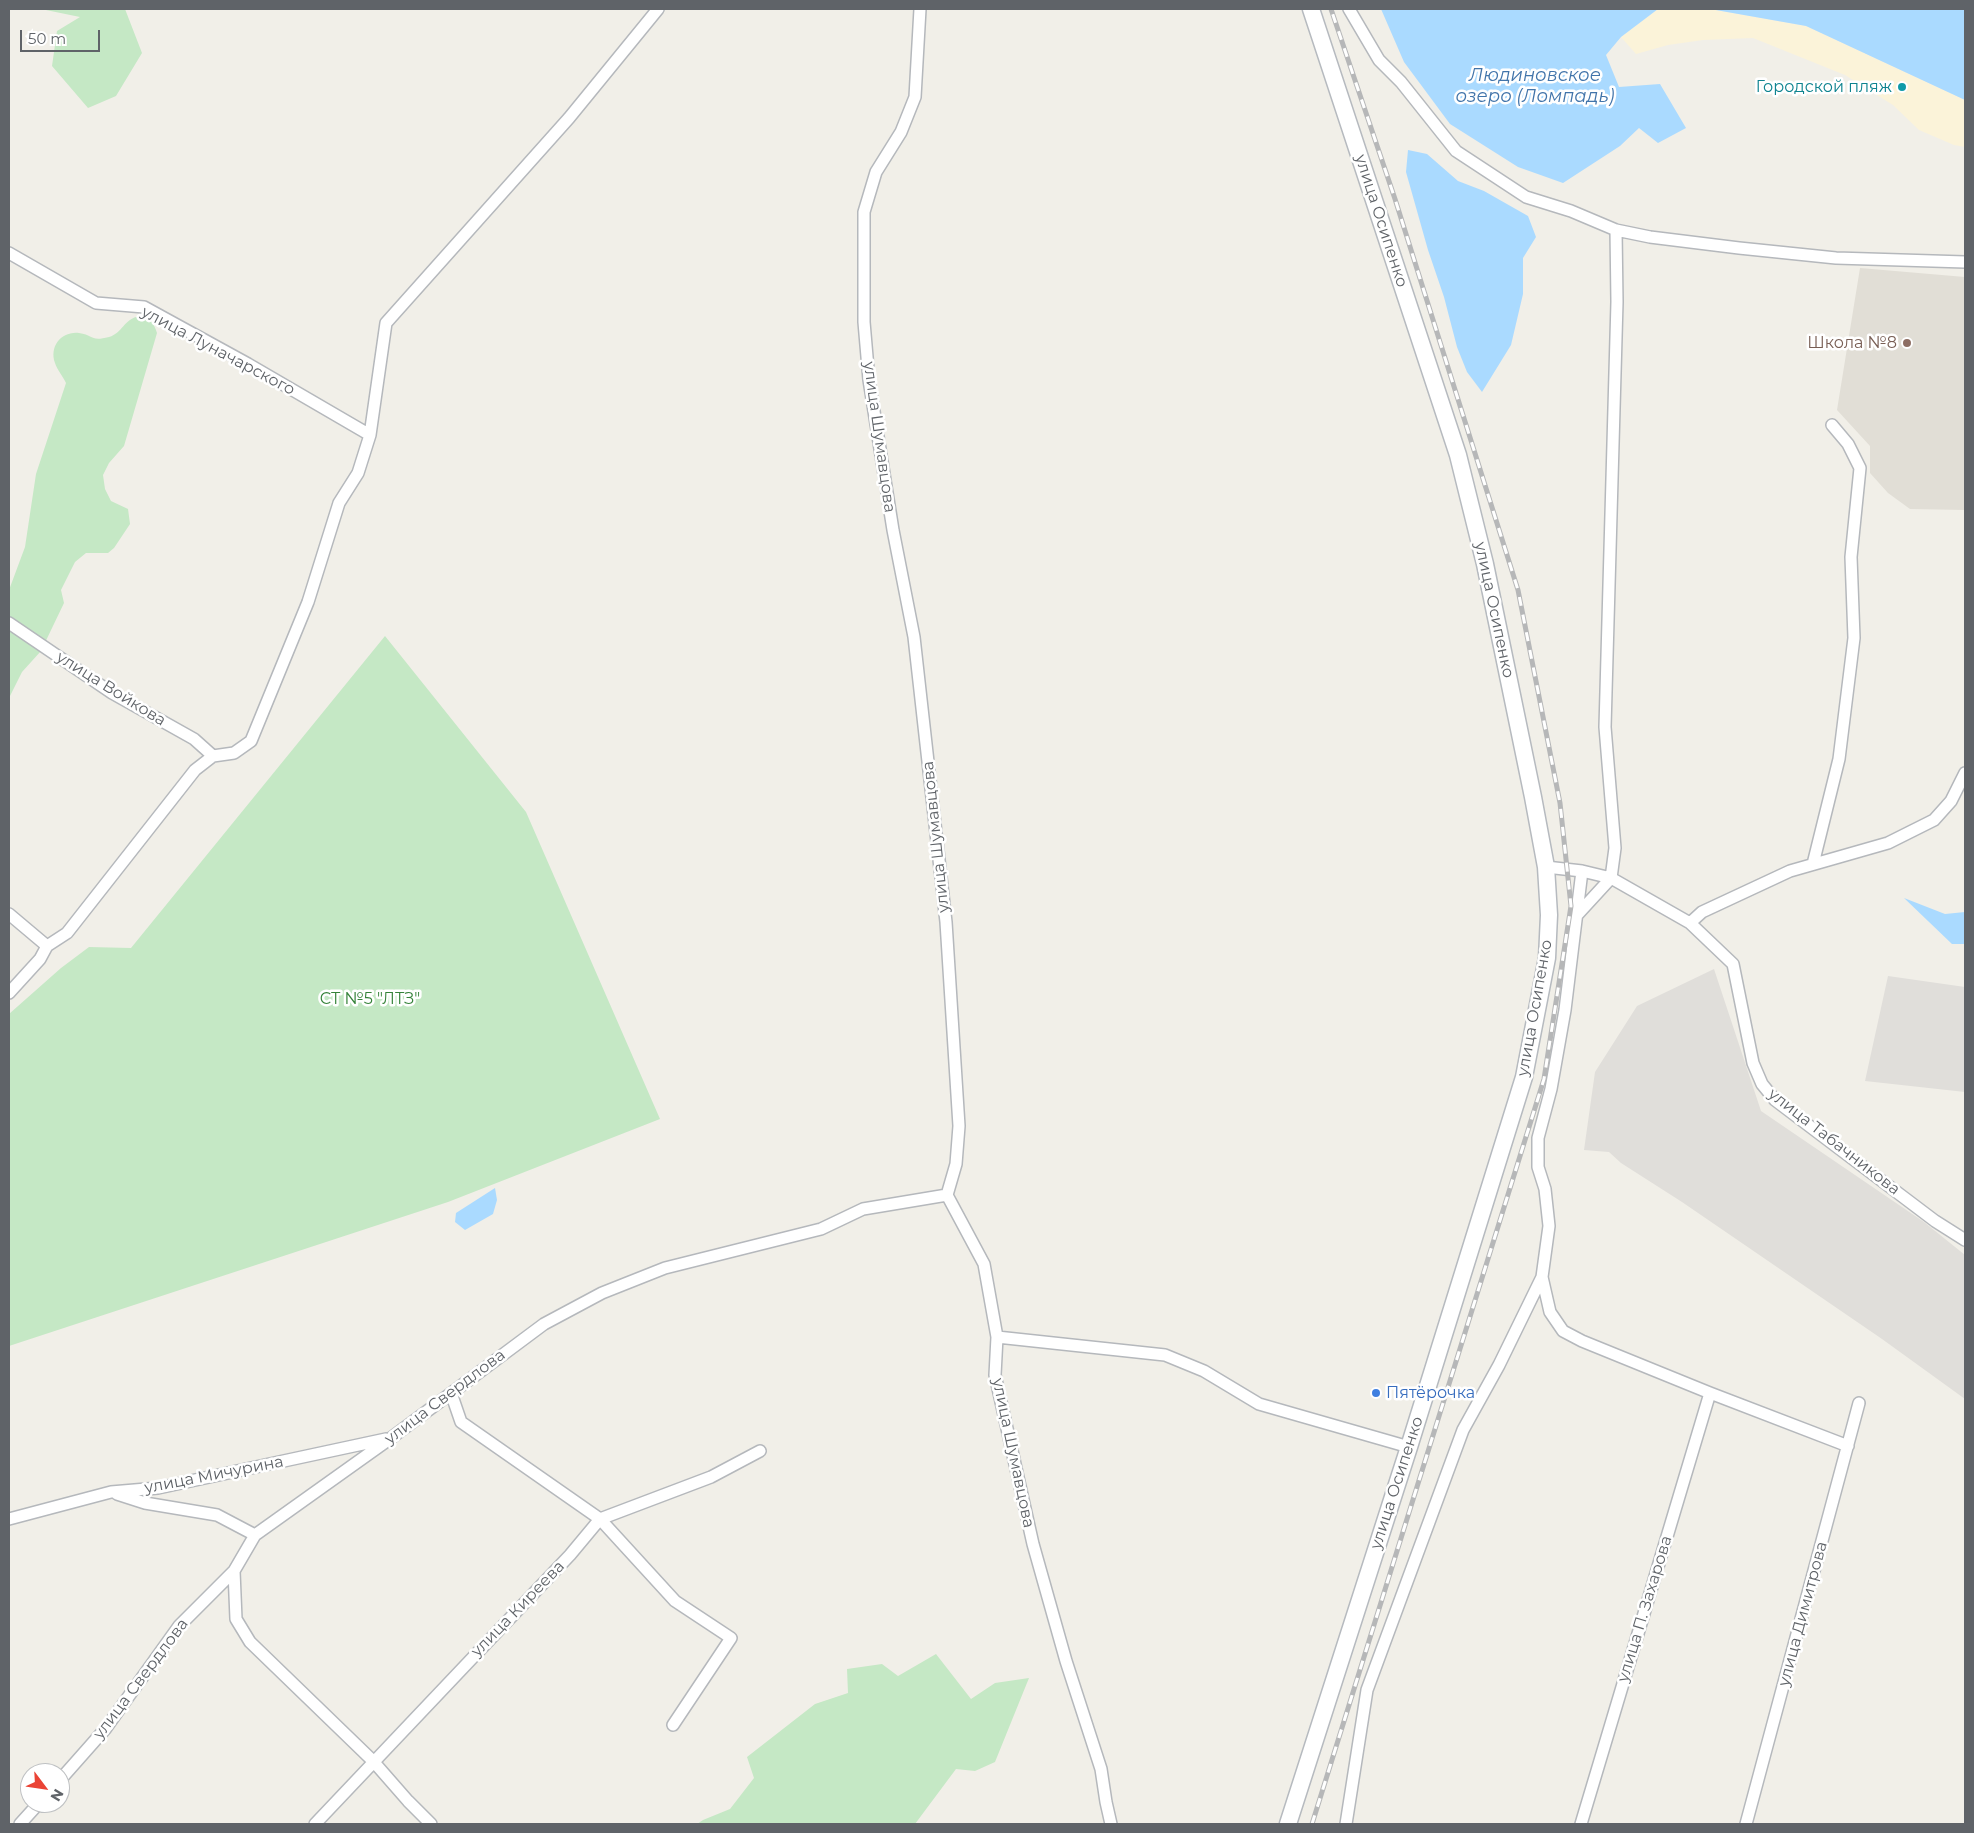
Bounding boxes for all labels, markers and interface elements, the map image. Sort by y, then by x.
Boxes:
scale bar [22,20,102,52]
text: 50 m [28,29,66,48]
water label: Людиновское озеро (Ломпадь) [1455,65,1615,108]
place label: Городской пляж [1756,77,1892,97]
marker: Городской пляж [1896,81,1908,93]
street label: улица Осипенко [1350,152,1412,290]
street label: улица Луначарского [138,302,298,400]
place label: Школа №8 [1807,333,1897,353]
marker: Школа №8 [1901,337,1913,349]
street label: улица Шумавцова [859,360,899,514]
street label: улица Осипенко [1470,540,1518,680]
street label: улица Войкова [53,648,169,730]
street label: улица Шумавцова [918,760,954,914]
street label: улица Осипенко [1514,938,1556,1078]
park label: СТ №5 "ЛТЗ" [320,989,420,1009]
street label: улица Табачникова [1764,1085,1904,1199]
street label: улица Свердлова [381,1345,509,1449]
street label: улица Шумавцова [988,1376,1038,1530]
place label: Пятёрочка [1386,1383,1475,1403]
marker: Пятёрочка [1370,1387,1382,1399]
street label: улица Осипенко [1366,1414,1428,1552]
street label: улица Мичурина [143,1452,285,1498]
street label: улица П. Захарова [1614,1534,1676,1684]
street label: улица Димитрова [1774,1539,1832,1689]
street label: улица Киреева [467,1557,569,1661]
street label: улица Свердлова [89,1615,193,1743]
north arrow [20,1763,70,1813]
text: N [46,1786,68,1805]

